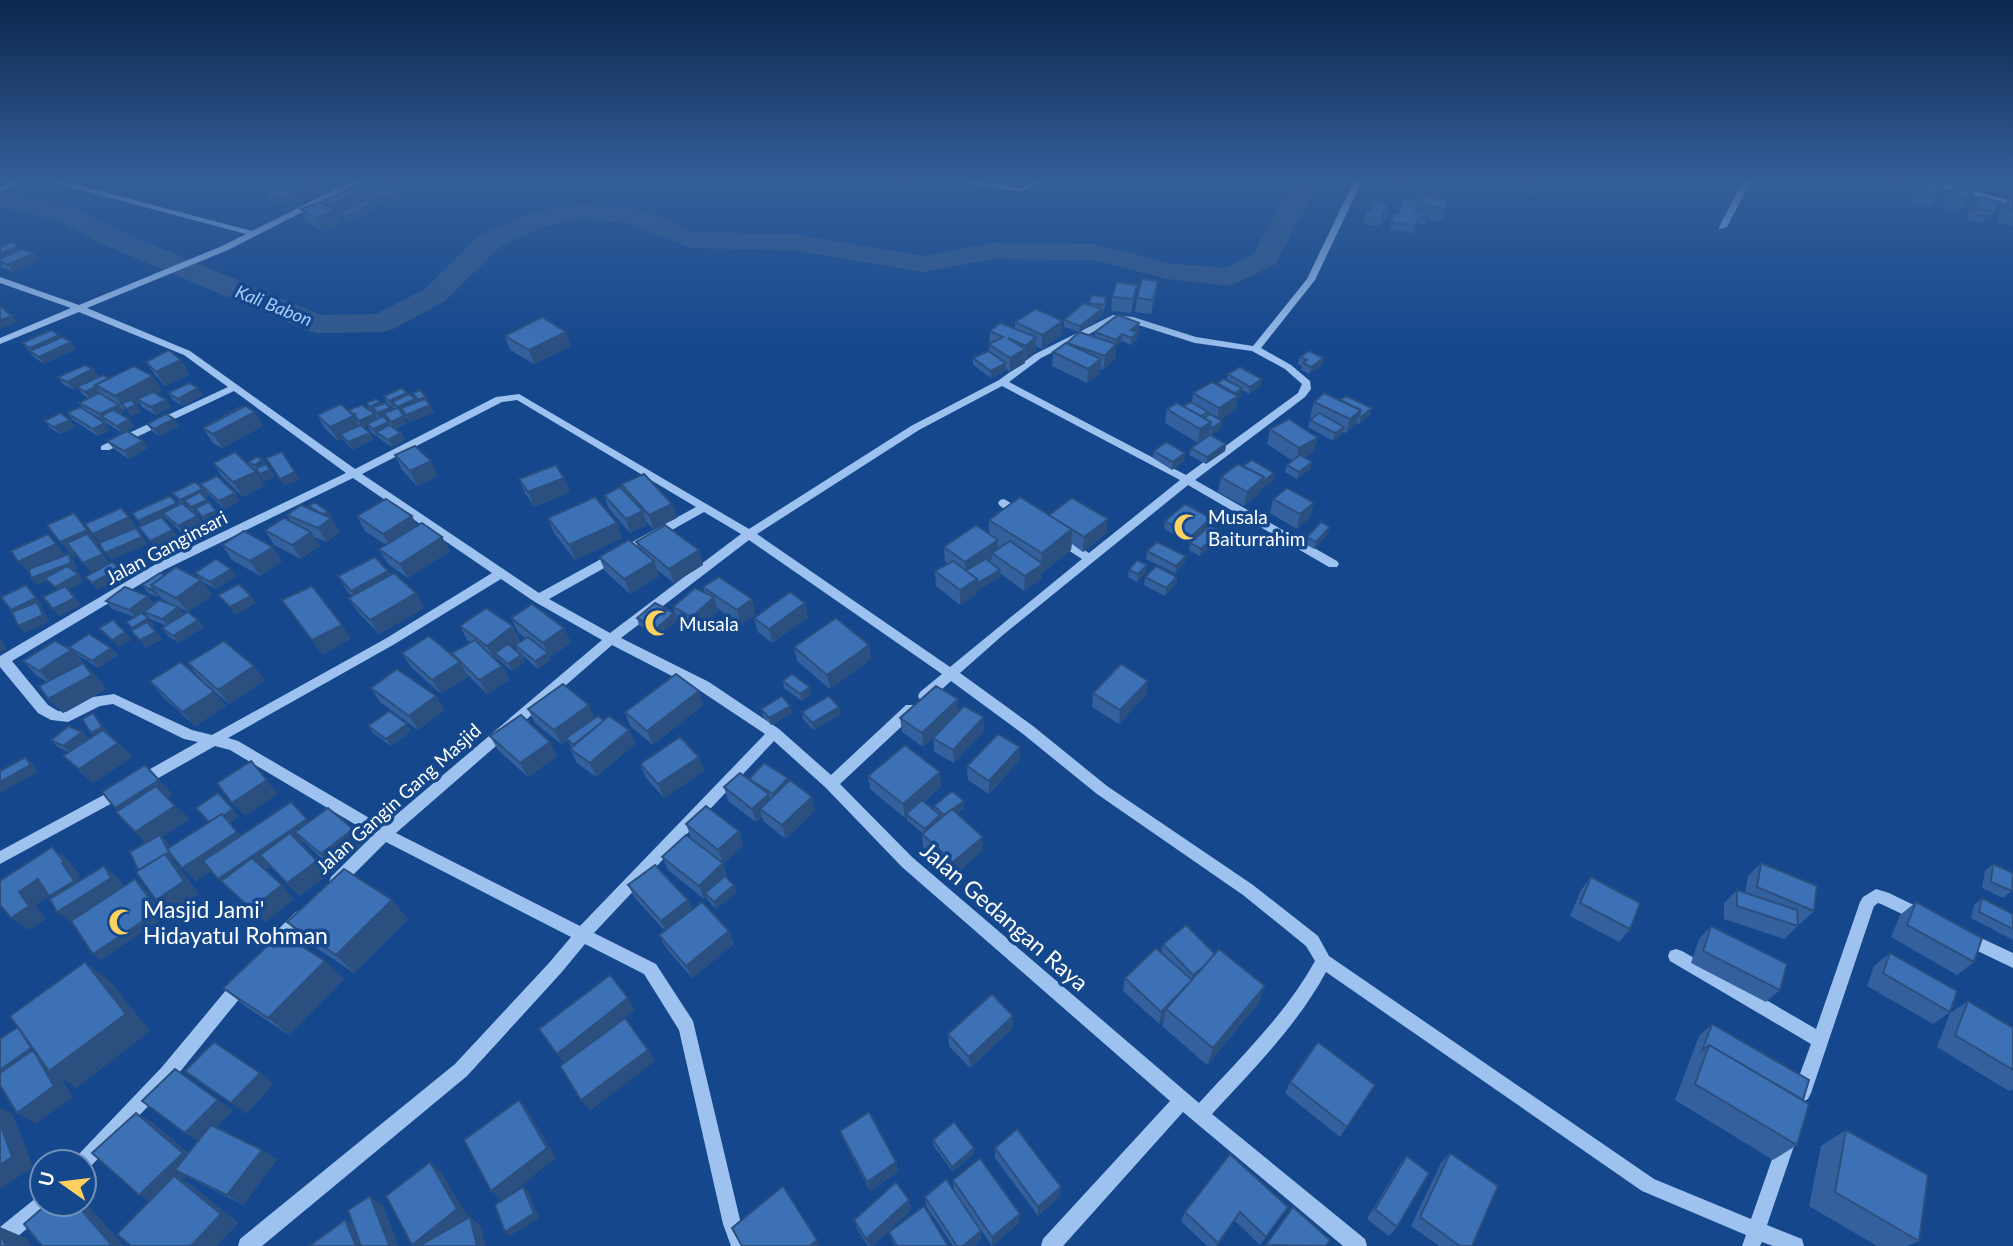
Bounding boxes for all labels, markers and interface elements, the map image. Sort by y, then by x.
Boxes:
water label: Kali Babon [233,280,315,330]
street label: Jalan Ganginsari [101,505,231,589]
place label: Musala Baiturrahim [1208,505,1305,550]
mosque icon: Musala Baiturrahim [1172,512,1202,542]
mosque icon: Musala [643,608,673,638]
place label: Musala [679,612,739,635]
street label: Jalan Gangin Gang Masjid [311,718,485,878]
street label: Jalan Gedangan Raya [916,836,1094,996]
place label: Masjid Jami' Hidayatul Rohman [143,895,328,949]
mosque icon: Masjid Jami' Hidayatul Rohman [107,907,137,937]
north arrow [28,1148,98,1218]
text: U [33,1169,59,1188]

